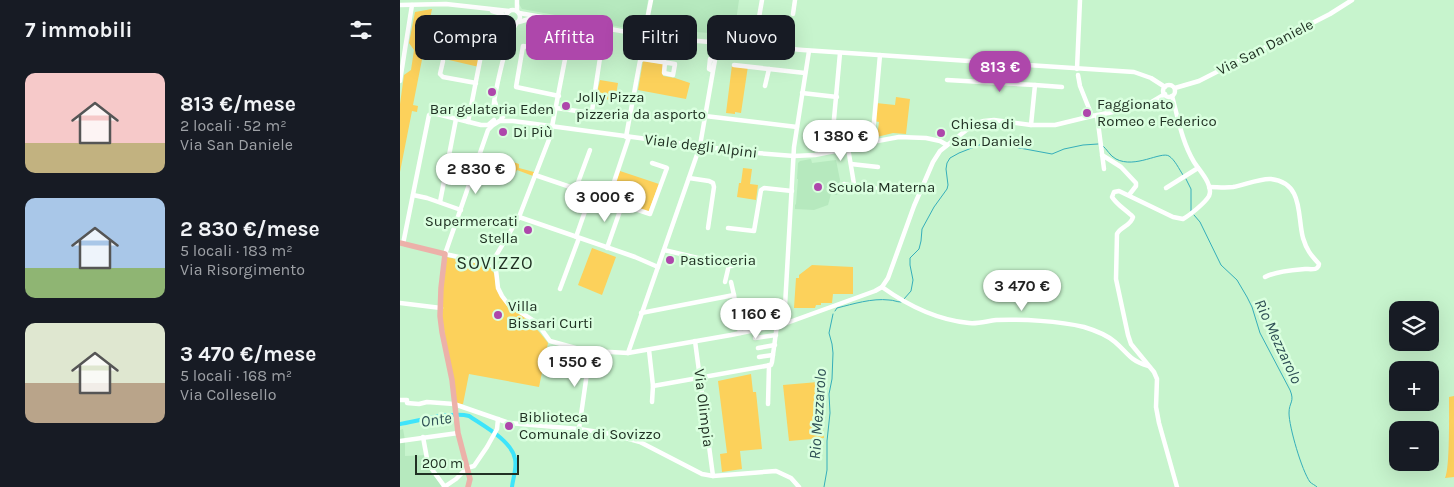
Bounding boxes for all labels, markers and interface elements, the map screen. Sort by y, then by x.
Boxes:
chip: Compra [415,15,516,60]
chip: Affitta [526,15,613,60]
chip: Filtri [623,15,697,60]
chip: Nuovo [707,15,795,60]
street label: Via San Daniele [1214,15,1316,79]
icon: filters [347,16,375,44]
text: 7 immobili [25,18,132,42]
pin: 813 € [965,51,1035,93]
text: 813 € [980,57,1020,76]
marker: Bar gelateria Eden [486,86,498,98]
place label: Jolly Pizza pizzeria da asporto [576,88,706,123]
text: 813 €/mese [180,92,296,116]
icon: home [65,93,125,153]
place label: Faggionato Romeo e Federico [1097,95,1217,130]
place label: Bar gelateria Eden [430,100,554,118]
marker: Jolly Pizza pizzeria da asporto [560,100,572,112]
marker: Faggionato Romeo e Federico [1081,107,1093,119]
place label: Chiesa di San Daniele [951,115,1032,150]
text: 2 locali · 52 m² [180,116,287,135]
pin: 1 380 € [795,120,887,162]
place label: Di Più [513,123,553,141]
marker: Di Più [497,126,509,138]
text: 1 380 € [814,126,868,145]
marker: Chiesa di San Daniele [935,127,947,139]
street label: Viale degli Alpini [644,130,758,162]
text: Via San Daniele [180,135,293,154]
pin: 2 830 € [430,152,522,195]
text: 2 830 € [447,159,505,178]
place label: Scuola Materna [828,178,935,196]
pin: 3 000 € [559,180,651,223]
marker: Scuola Materna [812,181,824,193]
text: 3 000 € [576,187,634,206]
place label: Supermercati Stella [425,212,518,247]
text: 2 830 €/mese [180,217,320,241]
icon: home [65,218,125,278]
marker: Supermercati Stella [522,224,534,236]
text: 5 locali · 183 m² [180,241,293,260]
place label: Pasticceria [680,251,756,269]
district label: SOVIZZO [456,252,534,274]
marker: Pasticceria [664,254,676,266]
text: Via Risorgimento [180,260,305,279]
pin: 3 470 € [976,270,1068,312]
text: 3 470 € [994,276,1050,295]
water label: Rio Mezzarolo [1251,296,1306,387]
place label: Villa Bissari Curti [508,297,593,332]
pin: 1 160 € [710,298,802,340]
map controls [1389,301,1439,471]
button: layers [1389,301,1439,351]
text: 1 160 € [731,304,781,323]
marker: Villa Bissari Curti [492,309,504,321]
text: 3 470 €/mese [180,342,316,366]
icon: home [65,343,125,403]
pin: 1 550 € [529,346,621,388]
text: 1 550 € [549,352,601,371]
button: + [1389,361,1439,411]
text: 5 locali · 168 m² [180,366,292,385]
street label: Via Olimpia [690,368,718,448]
water label: Rio Mezzarolo [805,368,830,460]
text: Via Collesello [180,385,276,404]
water label: Onte [419,408,453,431]
place label: Biblioteca Comunale di Sovizzo [519,408,661,443]
marker: Biblioteca Comunale di Sovizzo [503,420,515,432]
button: − [1389,421,1439,471]
scale bar [415,452,519,475]
text: 200 m [422,455,463,472]

